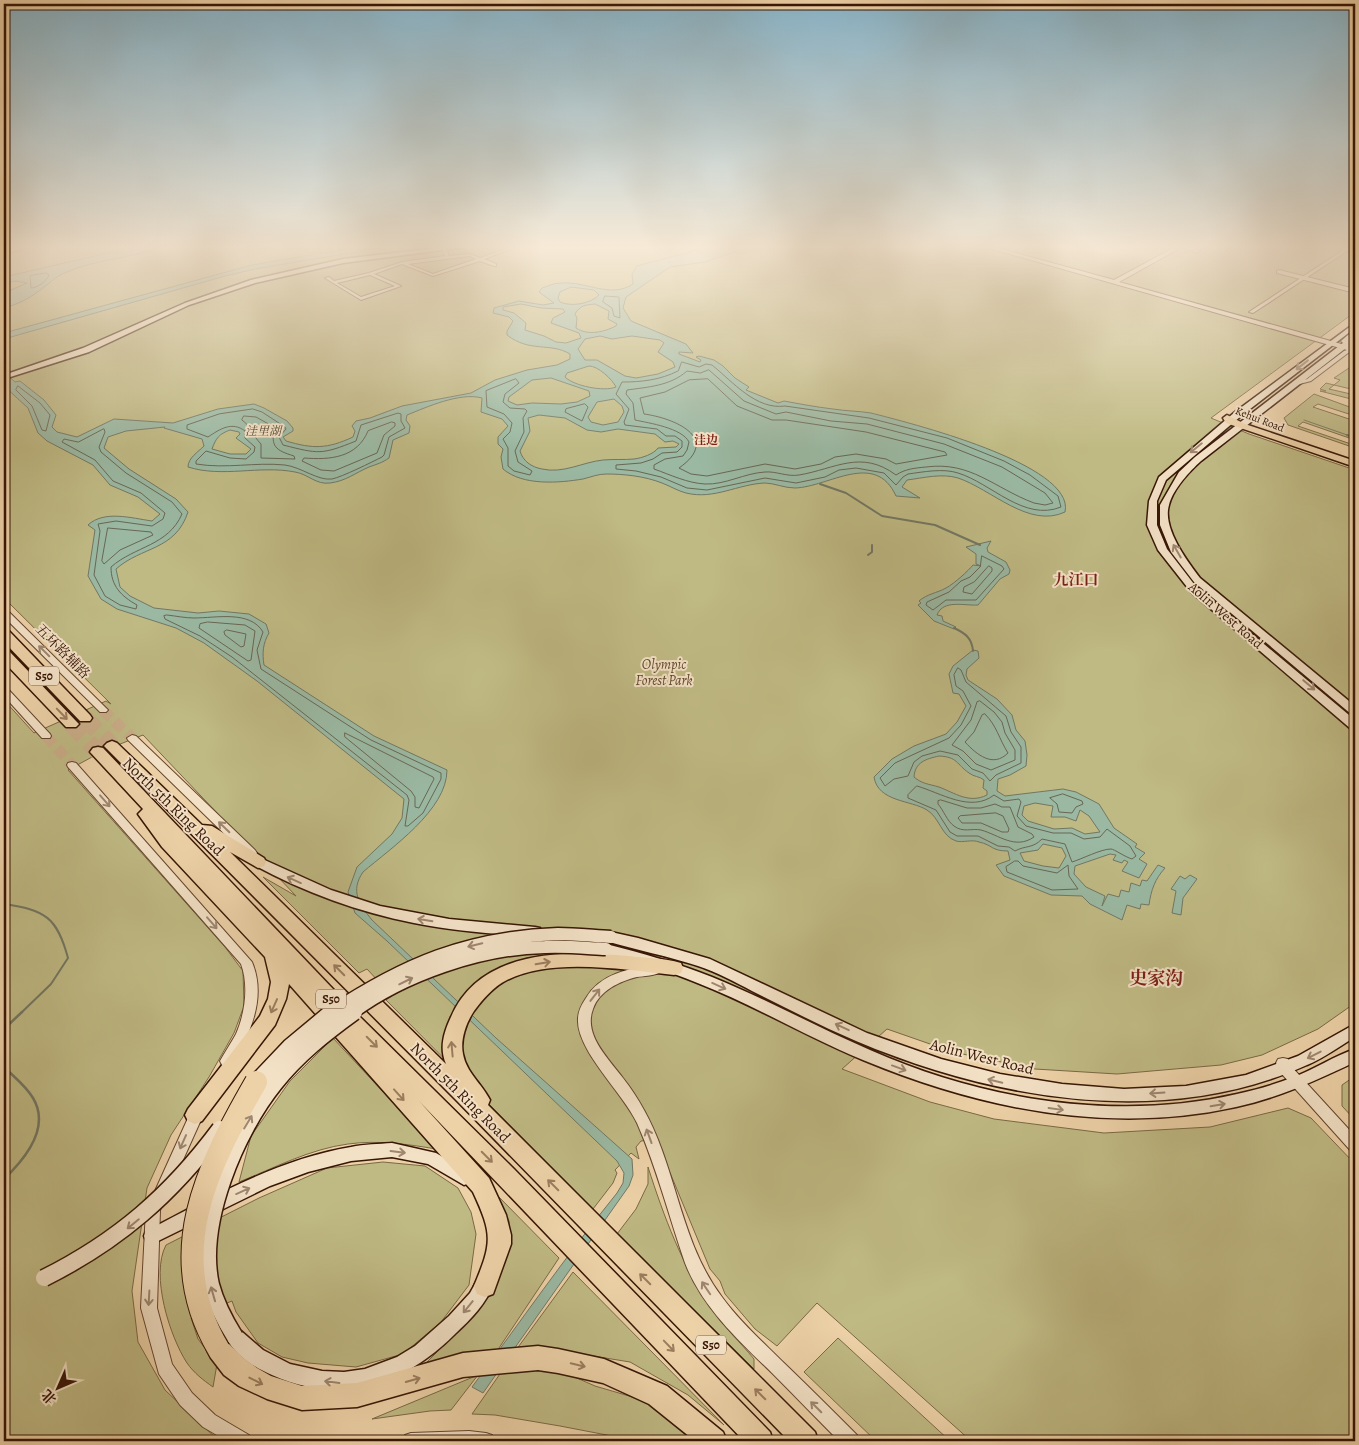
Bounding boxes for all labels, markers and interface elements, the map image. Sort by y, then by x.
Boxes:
one-way arrow [1296,359,1309,370]
street label: Kehui Road [1233,403,1287,436]
water label: 洼里湖 [245,423,283,439]
district label: 洼边 [694,432,718,448]
one-way arrow [1190,443,1203,454]
one-way arrow [1172,544,1182,559]
district label: 九江口 [1053,570,1099,590]
street label: Aolin West Road [1184,577,1267,653]
street label: 五环路辅路 [31,620,94,683]
one-way arrow [37,645,50,657]
park label: Olympic Forest Park [635,655,693,690]
road number: S50 [29,666,59,686]
one-way arrow [1302,679,1315,690]
one-way arrow [56,708,68,721]
street label: North 5th Ring Road [118,752,229,861]
one-way arrow [99,794,110,807]
one-way arrow [218,821,230,833]
one-way arrow [287,875,302,884]
one-way arrow [417,915,433,925]
one-way arrow [206,916,217,929]
one-way arrow [468,941,484,950]
one-way arrow [535,957,551,967]
one-way arrow [333,964,345,977]
district label: 史家沟 [1129,966,1183,990]
one-way arrow [398,976,413,985]
one-way arrow [711,981,726,991]
one-way arrow [589,989,600,1002]
road number: S50 [316,990,346,1009]
one-way arrow [269,998,279,1013]
one-way arrow [835,1022,850,1032]
street label: Aolin West Road [926,1033,1036,1081]
one-way arrow [366,1036,379,1048]
street label: North 5th Ring Road [405,1038,516,1148]
one-way arrow [448,1041,457,1057]
one-way arrow [1306,1050,1321,1060]
one-way arrow [890,1064,906,1073]
one-way arrow [988,1076,1004,1085]
one-way arrow [393,1088,405,1101]
one-way arrow [1149,1089,1165,1098]
one-way arrow [1209,1100,1225,1109]
one-way arrow [1047,1104,1063,1114]
one-way arrow [244,1116,254,1130]
one-way arrow [644,1129,653,1144]
one-way arrow [178,1134,188,1149]
one-way arrow [390,1147,406,1157]
one-way arrow [481,1150,493,1163]
one-way arrow [547,1179,559,1191]
one-way arrow [235,1186,250,1195]
one-way arrow [126,1218,139,1229]
one-way arrow [640,1273,652,1285]
one-way arrow [701,1281,711,1295]
one-way arrow [208,1287,218,1303]
one-way arrow [145,1290,154,1306]
one-way arrow [463,1300,474,1313]
road number: S50 [696,1336,726,1354]
one-way arrow [663,1339,675,1352]
one-way arrow [570,1361,586,1371]
north arrow [32,1362,82,1412]
one-way arrow [405,1374,421,1384]
one-way arrow [248,1377,263,1386]
one-way arrow [324,1377,340,1387]
text: 北 [37,1385,61,1409]
one-way arrow [754,1388,766,1400]
one-way arrow [810,1401,823,1413]

